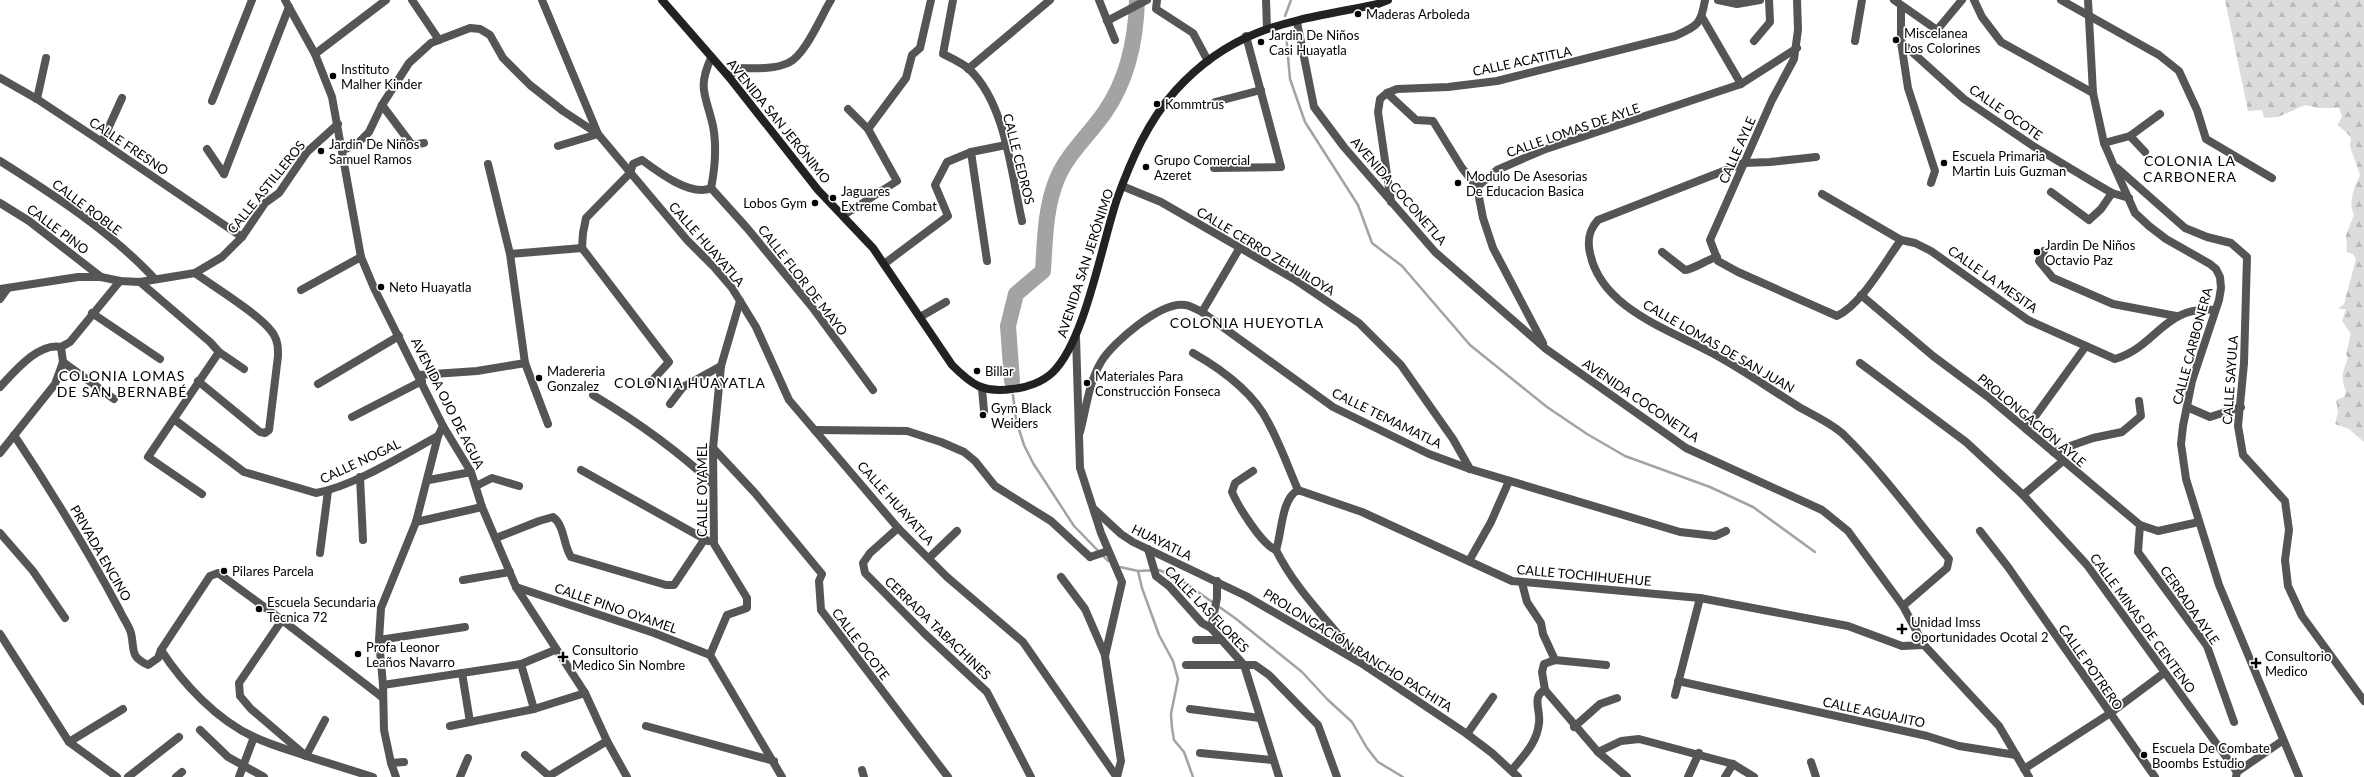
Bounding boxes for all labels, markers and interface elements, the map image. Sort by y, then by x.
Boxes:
place label: Maderas Arboleda [1366,6,1470,22]
marker: Maderas Arboleda [1353,9,1363,19]
place label: Miscelanea Los Colorines [1904,25,1981,56]
place label: Jardin De Niños Casi Huayatla [1269,27,1360,58]
marker: Miscelanea Los Colorines [1891,35,1901,45]
marker: Jardin De Niños Casi Huayatla [1256,37,1266,47]
street label: CALLE ACATITLA [1471,43,1573,79]
street label: AVENIDA SAN JERÓNIMO [724,56,834,186]
place label: Instituto Malher Kinder [341,61,422,92]
marker: Instituto Malher Kinder [328,71,338,81]
street label: CALLE OCOTE [1966,81,2046,143]
place label: Kommtrus [1165,96,1224,112]
marker: Kommtrus [1152,99,1162,109]
street label: CALLE LOMAS DE AYLE [1504,100,1642,160]
street label: CALLE CEDROS [1000,112,1038,206]
street label: CALLE FRESNO [86,114,172,178]
street label: CALLE AYLE [1715,114,1759,186]
street label: AVENIDA COCONETLA [1348,134,1450,248]
place label: Jardin De Niños Samuel Ramos [329,136,420,167]
street label: CALLE ASTILLEROS [224,137,308,237]
marker: Jardin De Niños Samuel Ramos [316,146,326,156]
place label: Escuela Primaria Martin Luis Guzman [1952,148,2066,179]
place label: Grupo Comercial Azeret [1154,152,1250,183]
district label: COLONIA LA CARBONERA [2143,152,2237,185]
marker: Escuela Primaria Martin Luis Guzman [1939,158,1949,168]
marker: Grupo Comercial Azeret [1141,162,1151,172]
place label: Modulo De Asesorias De Educacion Basica [1466,168,1588,199]
street label: CALLE ROBLE [49,176,125,238]
marker: Modulo De Asesorias De Educacion Basica [1453,178,1463,188]
place label: Jaguares Extreme Combat [841,183,937,214]
street label: AVENIDA SAN JERÓNIMO [1053,187,1117,339]
marker: Jaguares Extreme Combat [828,193,838,203]
place label: Lobos Gym [743,195,807,211]
street label: CALLE HUAYATLA [666,198,748,290]
marker: Lobos Gym [810,198,820,208]
street label: CALLE PINO [24,201,92,257]
street label: CALLE CERRO ZEHUILOYA [1194,203,1338,299]
street label: CALLE FLOR DE MAYO [755,222,851,338]
place label: Jardin De Niños Octavio Paz [2045,237,2136,268]
street label: CALLE LA MESITA [1945,242,2041,316]
marker: Jardin De Niños Octavio Paz [2032,247,2042,257]
place label: Neto Huayatla [389,279,471,295]
marker: Neto Huayatla [376,282,386,292]
street label: CALLE CARBONERA [2169,286,2215,406]
street label: CALLE LOMAS DE SAN JUAN [1640,296,1798,396]
district label: COLONIA HUEYOTLA [1170,314,1324,331]
street label: AVENIDA OJO DE AGUA [408,335,488,471]
street label: CALLE SAYULA [2219,335,2241,425]
street label: AVENIDA COCONETLA [1579,355,1703,445]
place label: Madereria Gonzalez [547,363,605,394]
place label: Billar [985,363,1014,379]
marker: Billar [972,366,982,376]
district label: COLONIA LOMAS DE SAN BERNABÉ [57,367,187,400]
place label: Materiales Para Construcción Fonseca [1095,368,1220,399]
street label: PROLONGACIÓN AYLE [1975,370,2089,470]
marker: Madereria Gonzalez [534,373,544,383]
district label: COLONIA HUAYATLA [614,374,766,391]
marker: Materiales Para Construcción Fonseca [1082,378,1092,388]
street label: CALLE TEMAMATLA [1329,384,1445,452]
place label: Gym Black Weiders [991,400,1052,431]
marker: Gym Black Weiders [978,410,988,420]
street label: CALLE NOGAL [317,435,403,487]
street label: CALLE OYAMEL [694,443,710,537]
street label: CALLE HUAYATLA [854,458,938,548]
street label: PRIVADA ENCINO [67,502,135,604]
street label: HUAYATLA [1129,520,1195,564]
street label: CALLE MINAS DE CENTENO [2087,550,2199,696]
street label: CALLE TOCHIHUEHUE [1516,561,1652,589]
street label: CALLE LAS FLORES [1162,562,1252,656]
place label: Pilares Parcela [232,563,314,579]
street label: CERRADA AYLE [2157,563,2223,647]
marker: Pilares Parcela [219,566,229,576]
street label: CERRADA TABACHINES [882,573,994,683]
street label: CALLE PINO OYAMEL [552,579,680,637]
street label: PROLONGACIÓN RANCHO PACHITA [1261,585,1455,715]
place label: Escuela Secundaria Tecnica 72 [267,594,376,625]
marker: Escuela Secundaria Tecnica 72 [254,604,264,614]
street label: CALLE OCOTE [829,605,893,683]
place label: Unidad Imss Oportunidades Ocotal 2 [1911,614,2049,645]
street label: CALLE POTRERO [2055,621,2127,713]
marker: Unidad Imss Oportunidades Ocotal 2 [1896,623,1908,635]
place label: Profa Leonor Leaños Navarro [366,639,455,670]
place label: Consultorio Medico Sin Nombre [572,642,685,673]
place label: Consultorio Medico [2265,648,2331,679]
marker: Profa Leonor Leaños Navarro [353,649,363,659]
marker: Consultorio Medico Sin Nombre [557,651,569,663]
marker: Consultorio Medico [2250,657,2262,669]
street label: CALLE AGUAJITO [1821,693,1927,731]
place label: Escuela De Combate Boombs Estudio [2152,740,2270,771]
marker: Escuela De Combate Boombs Estudio [2139,750,2149,760]

